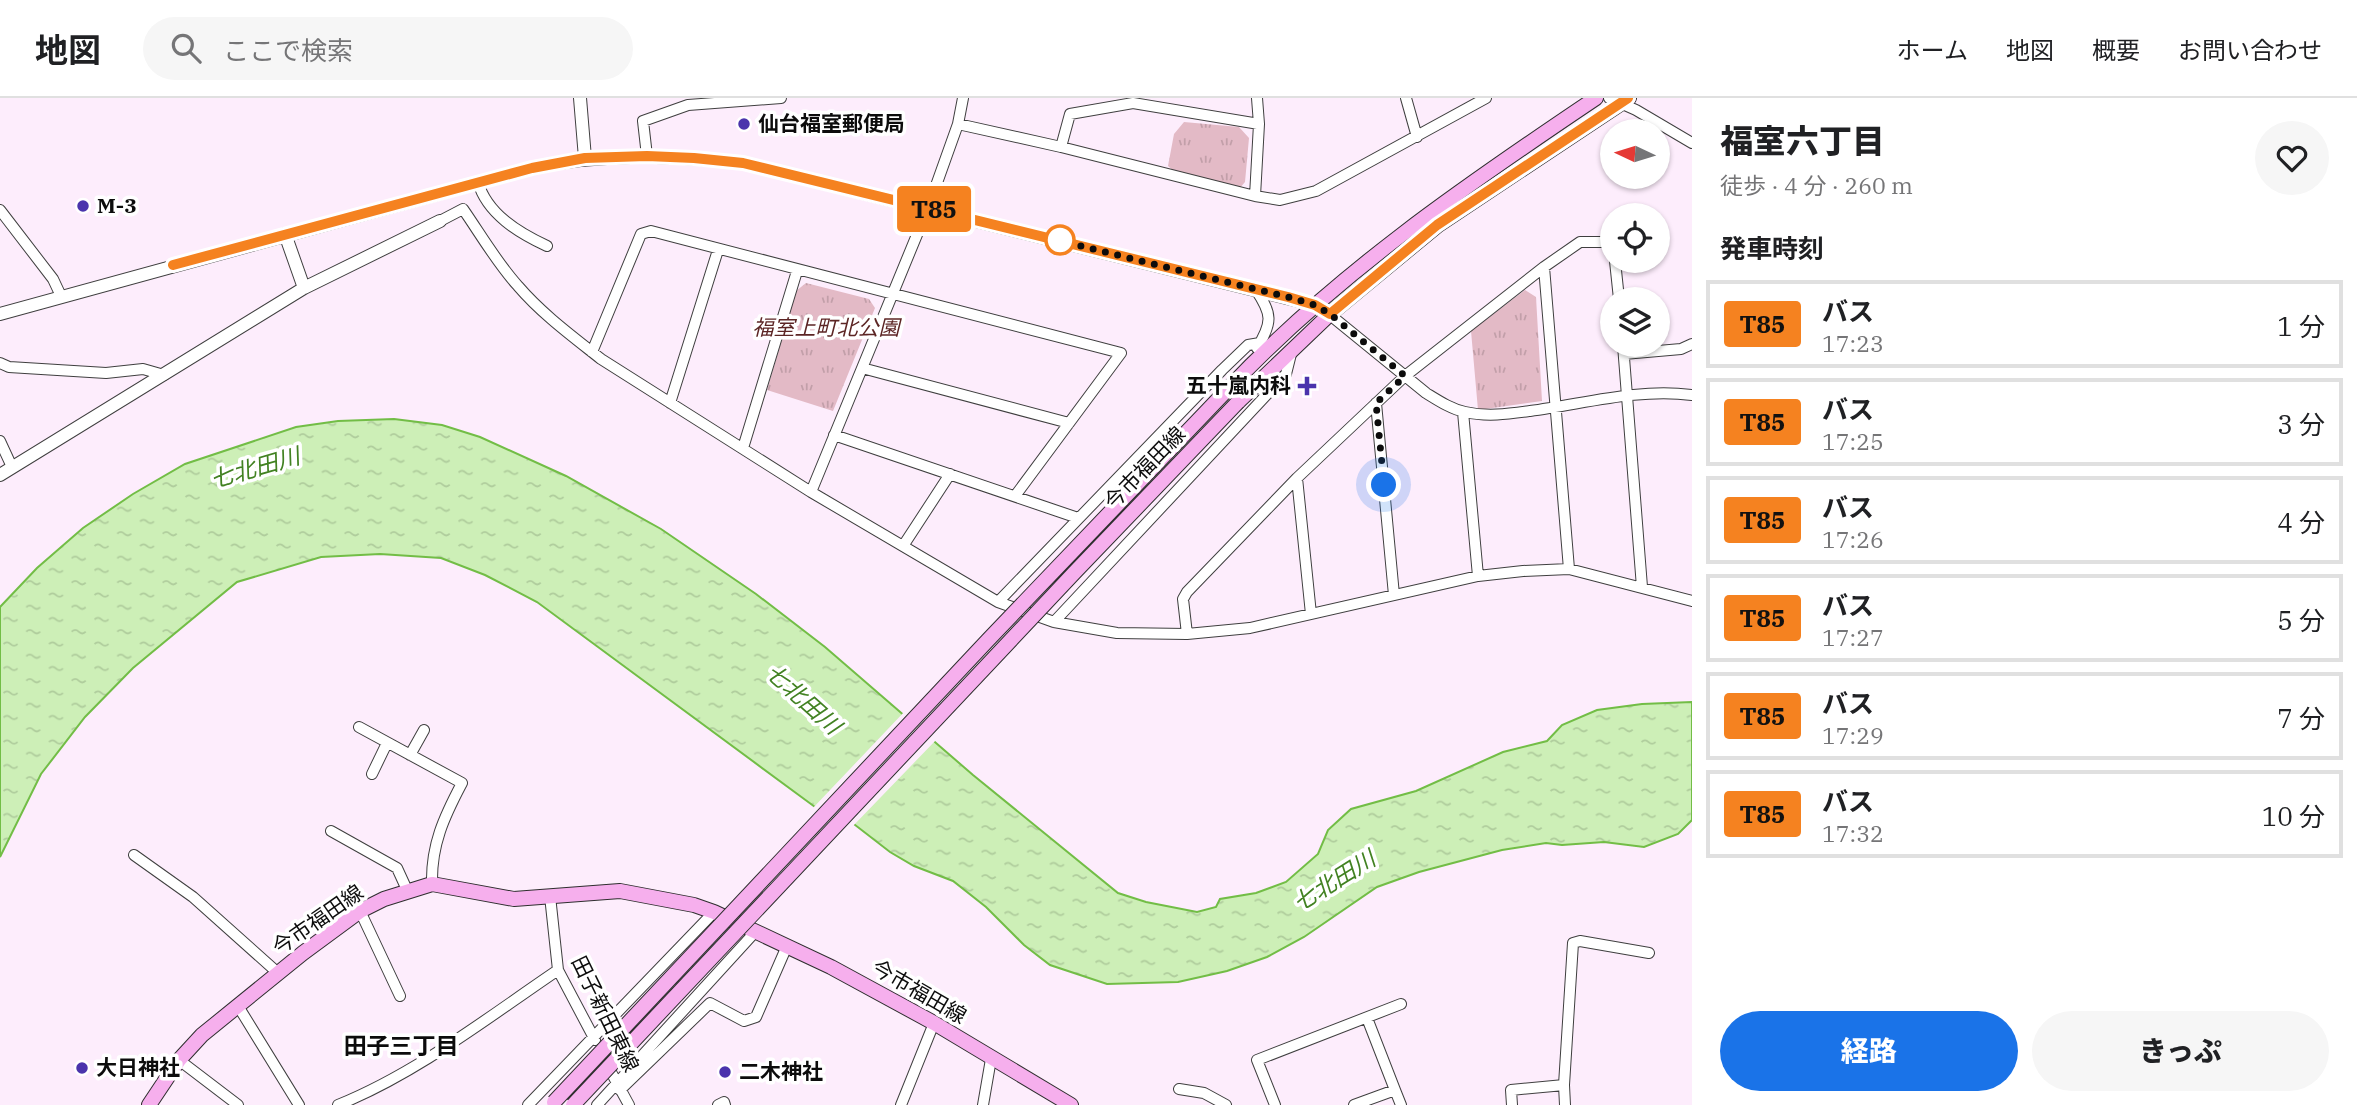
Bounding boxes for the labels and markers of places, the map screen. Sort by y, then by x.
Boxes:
place label: 仙台福室郵便局 [758,109,905,137]
marker: 仙台福室郵便局 [736,116,752,132]
place label: M-3 [97,191,137,219]
marker: M-3 [75,198,91,214]
unlabelled marker [1045,225,1075,255]
place label: 五十嵐内科 [1186,371,1291,399]
marker: 五十嵐内科 [1297,376,1317,396]
place label: 大日神社 [96,1053,180,1081]
place label: 二木神社 [739,1057,823,1085]
marker: 大日神社 [74,1060,90,1076]
marker: 二木神社 [717,1064,733,1080]

